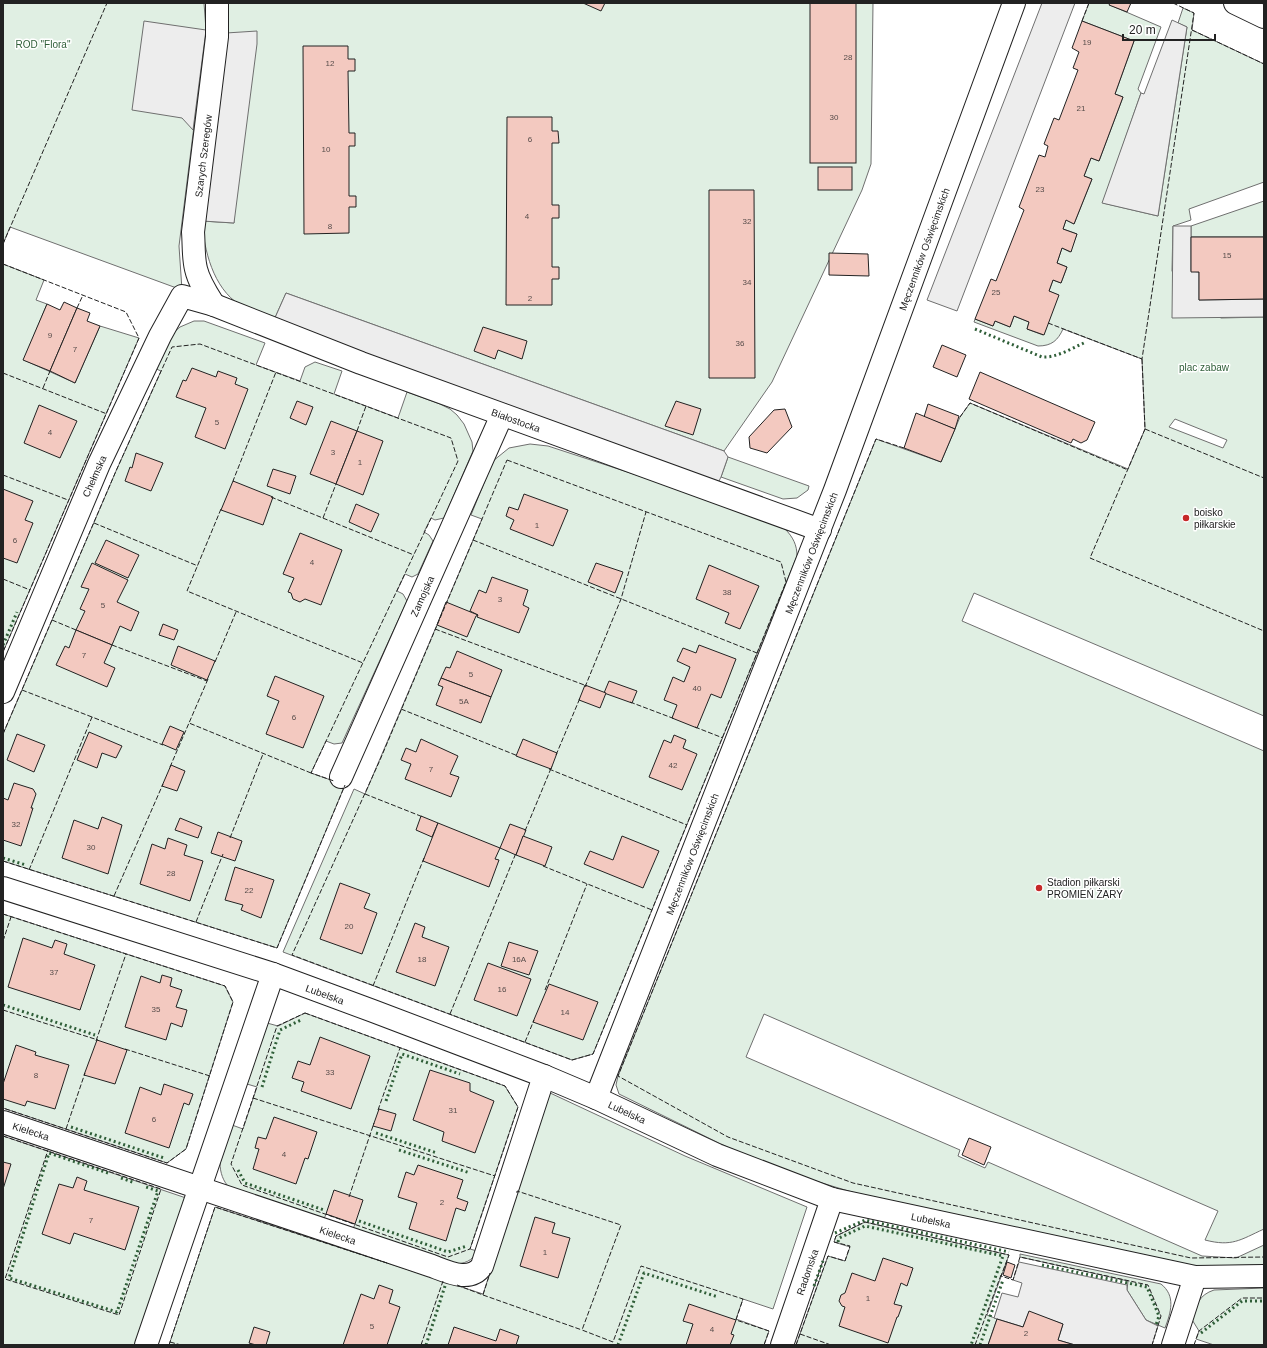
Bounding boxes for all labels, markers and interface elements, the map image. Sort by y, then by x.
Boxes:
scale bar [1123,16,1215,42]
text: 20 m [1129,23,1156,37]
house number: 19 [1083,38,1092,47]
park label: ROD "Flora" [16,39,71,50]
house number: 28 [844,53,853,62]
house number: 12 [326,59,335,68]
house number: 21 [1077,104,1086,113]
street label: Szarych Szeregów [193,113,214,198]
house number: 30 [830,113,839,122]
house number: 6 [528,135,533,144]
house number: 10 [322,145,331,154]
house number: 23 [1036,185,1045,194]
street label: Męczenników Oświęcimskich [897,186,952,312]
house number: 4 [525,212,530,221]
house number: 32 [743,217,752,226]
house number: 8 [328,222,333,231]
house number: 15 [1223,251,1232,260]
house number: 34 [743,278,752,287]
house number: 25 [992,288,1001,297]
house number: 2 [528,294,533,303]
house number: 9 [48,331,53,340]
house number: 36 [736,339,745,348]
house number: 7 [73,345,78,354]
park label: plac zabaw [1179,362,1230,373]
street label: Białostocka [490,407,542,435]
house number: 5 [215,418,220,427]
house number: 4 [48,428,53,437]
house number: 3 [331,448,336,457]
street label: Chełmska [80,453,109,499]
house number: 1 [358,458,363,467]
street label: Męczenników Oświęcimskich [783,491,840,616]
place label: boisko piłkarskie [1194,507,1236,530]
marker: boisko piłkarskie [1181,513,1191,523]
house number: 1 [535,521,540,530]
house number: 6 [13,536,18,545]
house number: 4 [310,558,315,567]
street label: Zamojska [409,574,436,618]
house number: 38 [723,588,732,597]
house number: 3 [498,595,503,604]
house number: 5 [101,601,106,610]
house number: 7 [82,651,87,660]
house number: 5 [469,670,474,679]
house number: 40 [693,684,702,693]
house number: 5A [459,697,470,706]
house number: 6 [292,713,297,722]
house number: 42 [669,761,678,770]
house number: 7 [429,765,434,774]
street label: Męczenników Oświęcimskich [664,792,721,917]
house number: 32 [12,820,21,829]
house number: 30 [87,843,96,852]
house number: 28 [167,869,176,878]
place label: Stadion piłkarski PROMIEŃ ŻARY [1047,877,1123,900]
marker: Stadion piłkarski PROMIEŃ ŻARY [1034,883,1044,893]
house number: 22 [245,886,254,895]
house number: 20 [345,922,354,931]
house number: 18 [418,955,427,964]
house number: 16A [512,955,527,964]
house number: 37 [50,968,59,977]
street label: Lubelska [304,982,346,1007]
house number: 16 [498,985,507,994]
house number: 35 [152,1005,161,1014]
house number: 14 [561,1008,570,1017]
house number: 33 [326,1068,335,1077]
house number: 8 [34,1071,39,1080]
street label: Lubelska [606,1099,648,1126]
house number: 31 [449,1106,458,1115]
house number: 6 [152,1115,157,1124]
street label: Kielecka [11,1120,51,1143]
house number: 4 [282,1150,287,1159]
house number: 2 [440,1198,445,1207]
street label: Lubelska [910,1211,952,1230]
house number: 7 [89,1216,94,1225]
street label: Kielecka [318,1224,358,1247]
street label: Radomska [794,1247,821,1297]
house number: 1 [543,1248,548,1257]
house number: 1 [866,1294,871,1303]
house number: 5 [370,1322,375,1331]
house number: 4 [710,1325,715,1334]
house number: 2 [1024,1329,1029,1338]

